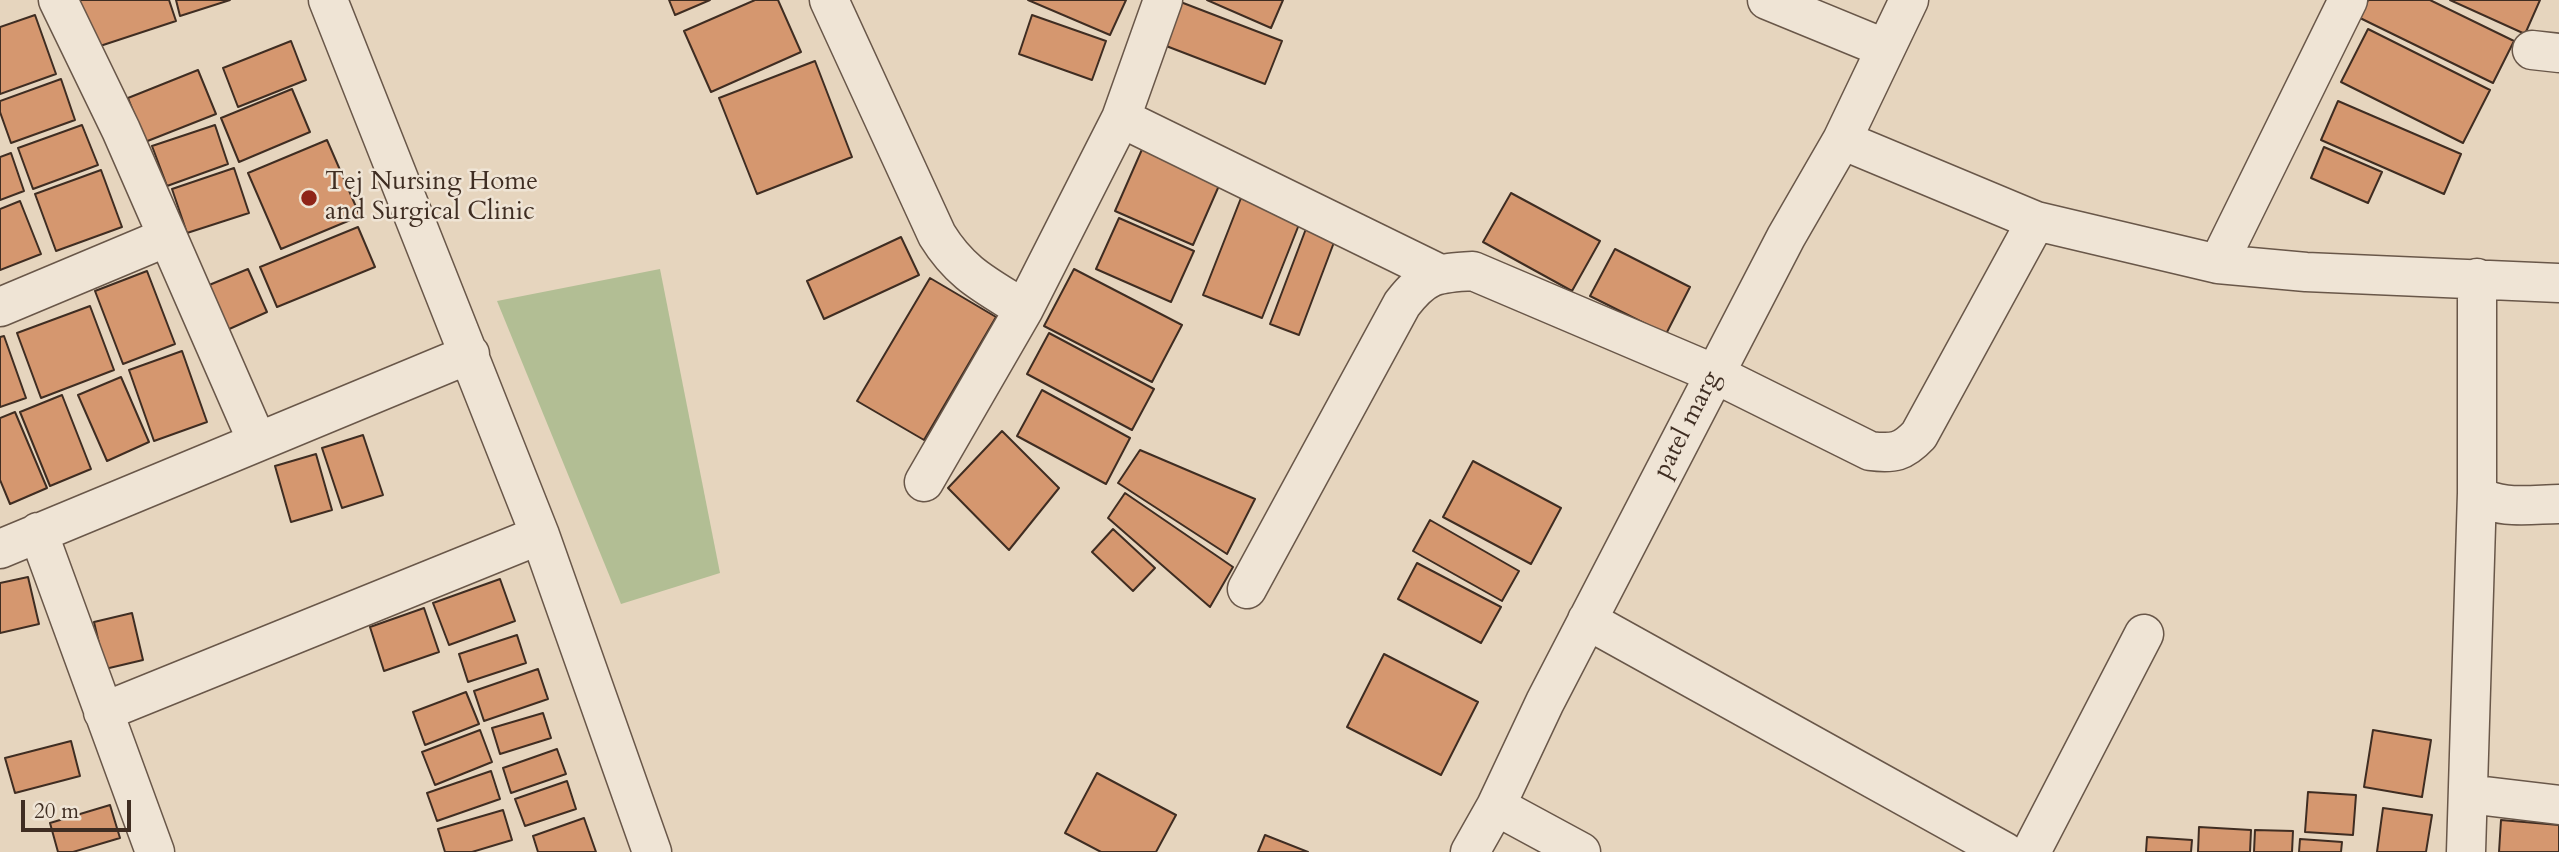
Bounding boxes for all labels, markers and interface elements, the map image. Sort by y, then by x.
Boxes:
place label: Tej Nursing Home and Surgical Clinic [325,167,538,228]
marker: Tej Nursing Home and Surgical Clinic [299,188,319,208]
street label: patel marg [1648,366,1728,484]
scale bar [24,786,135,830]
text: 20 m [34,797,79,826]

